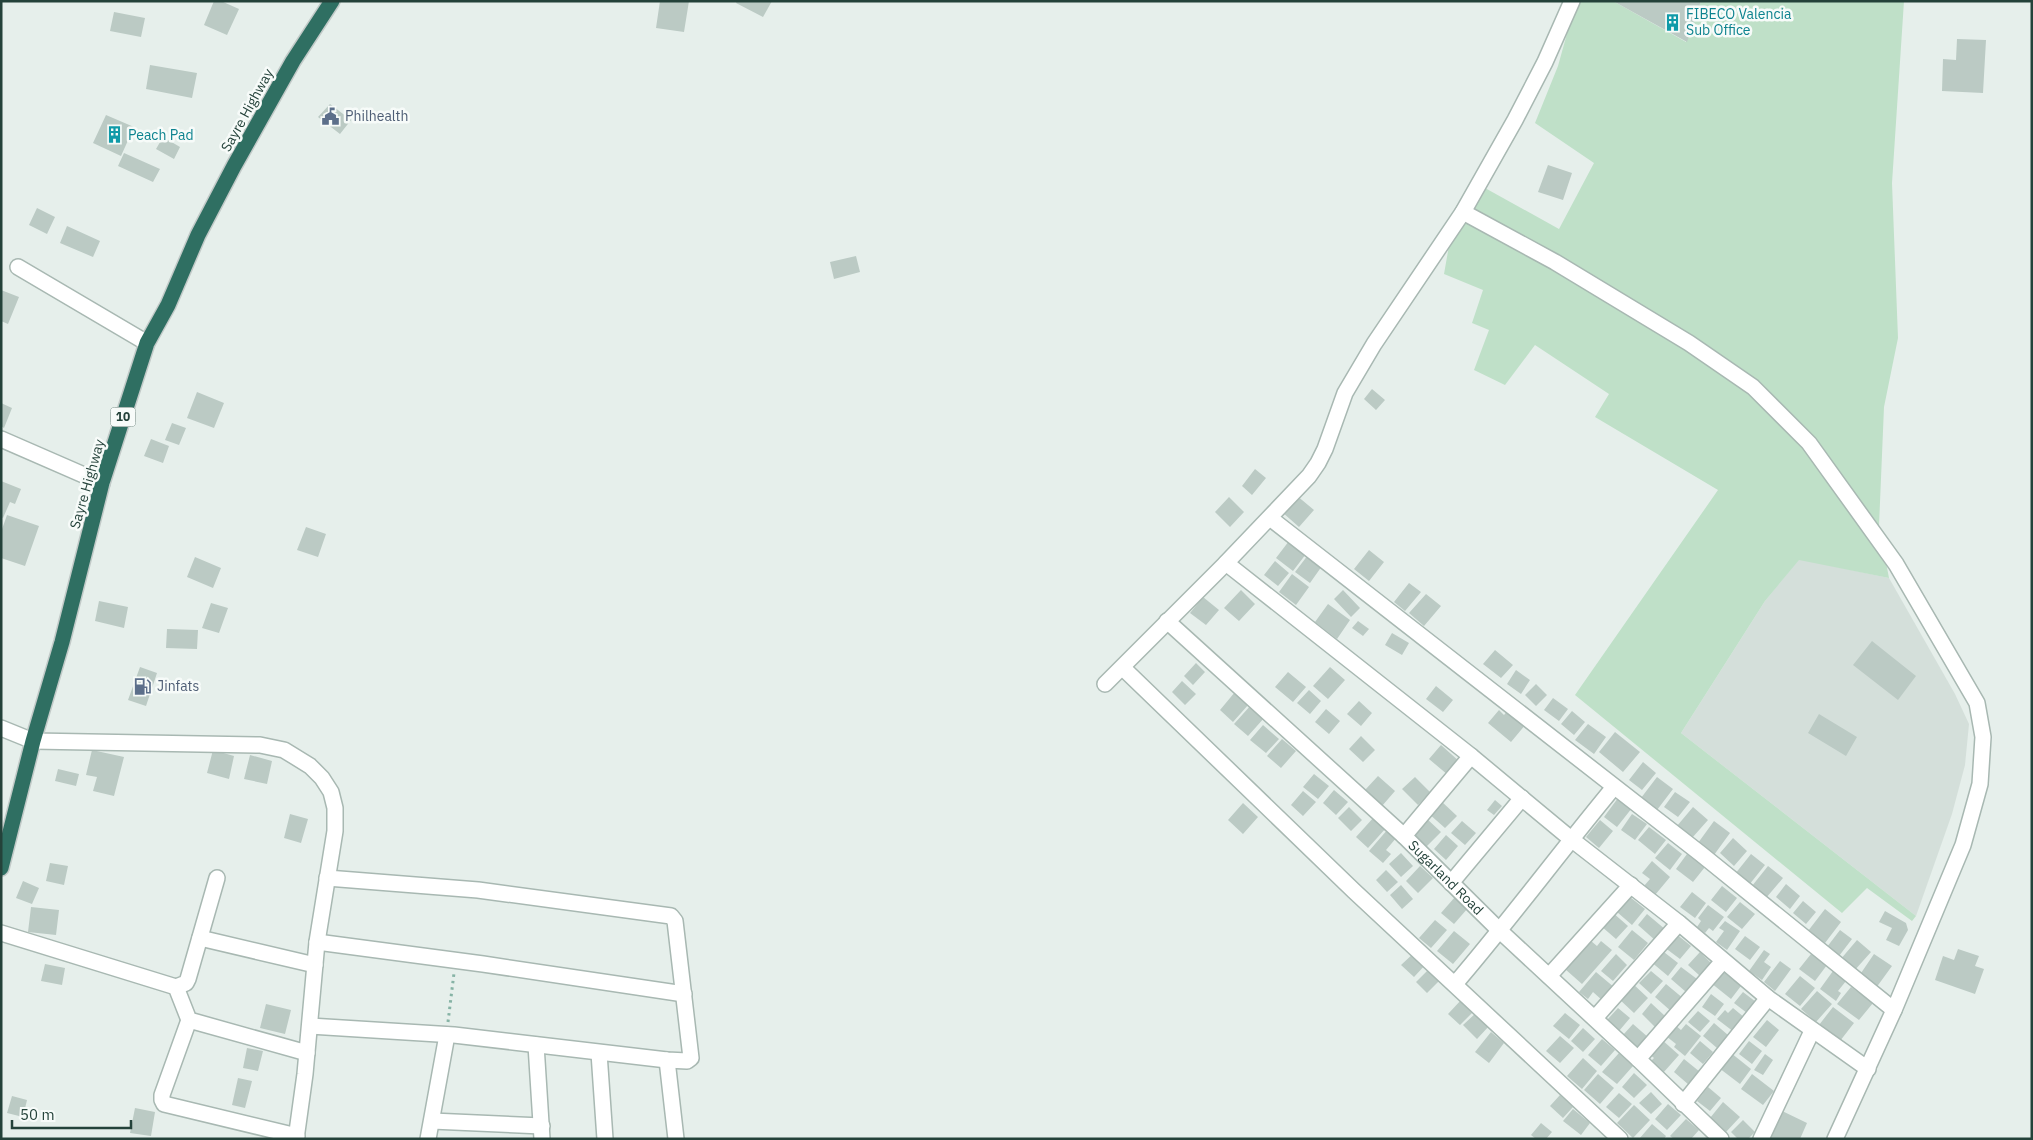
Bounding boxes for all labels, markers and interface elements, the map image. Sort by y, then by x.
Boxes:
place label: FIBECO Valencia Sub Office [1686,5,1792,39]
building icon: FIBECO Valencia Sub Office [1662,12,1682,32]
street label: Sayre Highway [217,65,277,155]
public building icon: Philhealth [321,106,341,126]
place label: Philhealth [345,107,408,125]
building icon: Peach Pad [104,125,124,145]
place label: Peach Pad [128,126,194,144]
road number: 10 [110,408,136,427]
street label: Sayre Highway [66,437,108,531]
fuel station icon: Jinfats [133,676,153,696]
place label: Jinfats [157,677,200,695]
street label: Sugarland Road [1404,836,1487,919]
scale bar [12,1098,131,1130]
text: 50 m [20,1105,55,1124]

